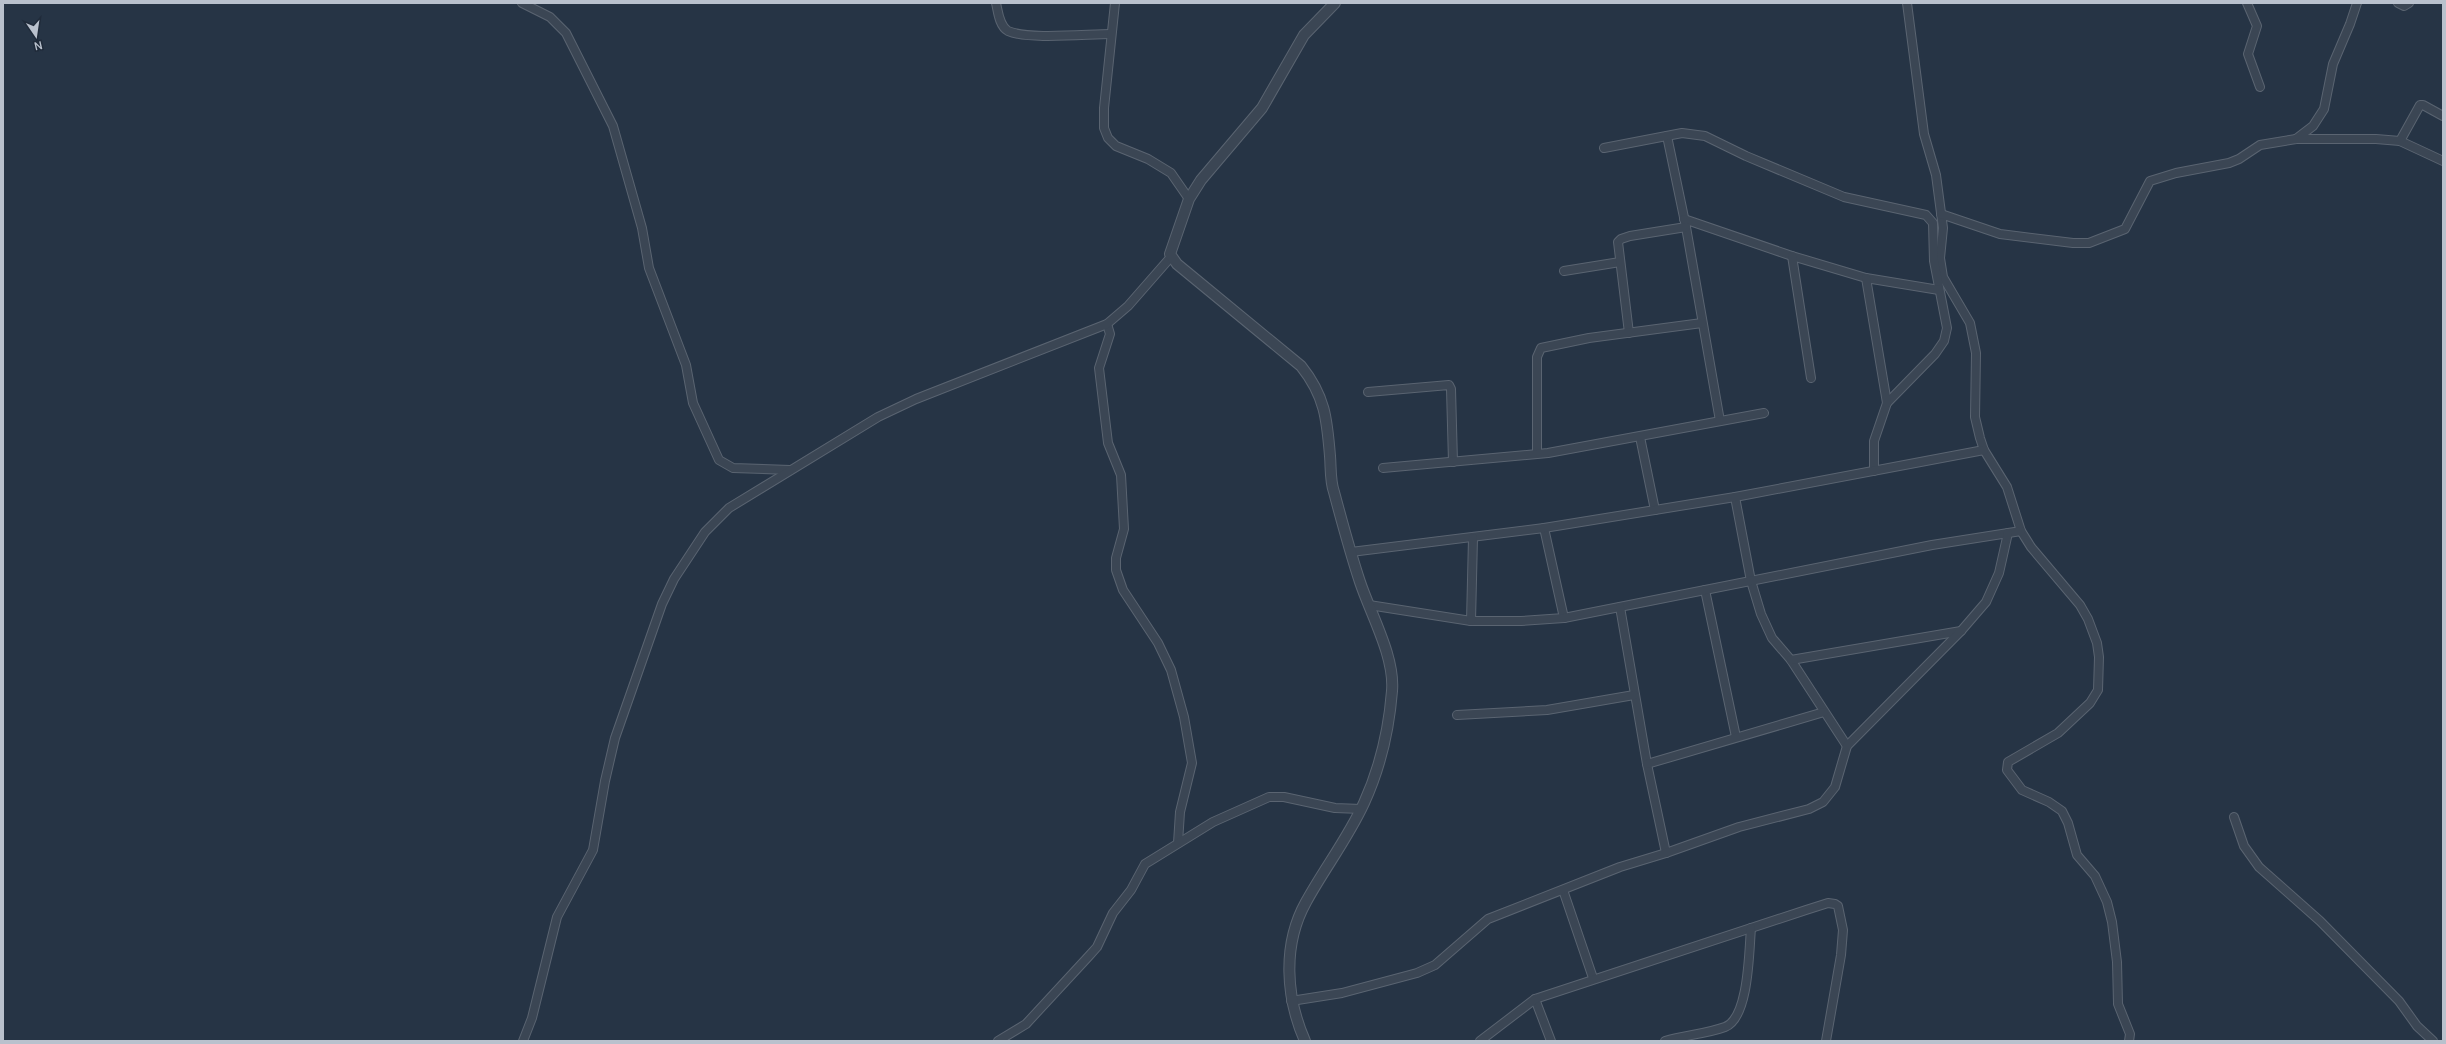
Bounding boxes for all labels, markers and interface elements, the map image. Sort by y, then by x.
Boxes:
north arrow [16,16,56,56]
text: N [33,38,44,54]

